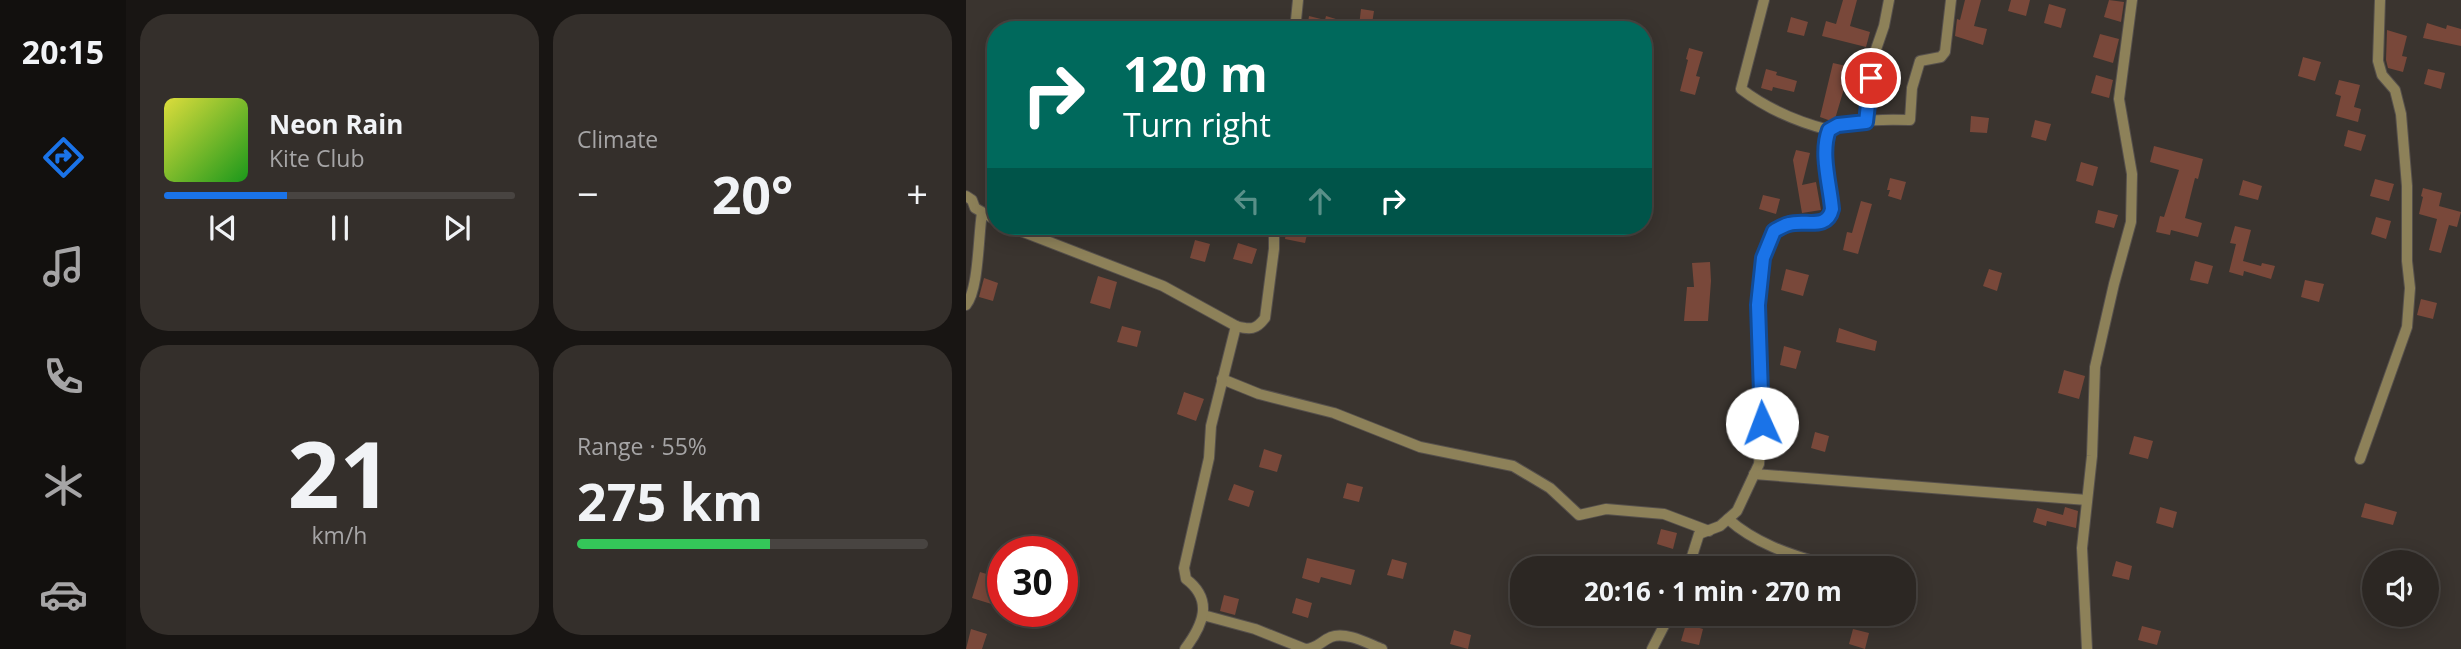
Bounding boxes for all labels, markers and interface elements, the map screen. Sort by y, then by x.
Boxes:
text: 20:15 [22,30,104,73]
text: 120 m [1123,40,1268,106]
pin [1841,48,1901,108]
icon: right [1008,49,1099,140]
icon: arrive [1852,59,1890,97]
text: Turn right [1123,103,1271,146]
text: Neon Rain [269,106,403,142]
text: Climate [577,123,658,155]
icon: directions [39,133,88,182]
text: Kite Club [269,142,364,174]
text: 20° [712,158,793,229]
text: − [577,167,599,219]
text: + [906,167,928,219]
icon: left [1228,182,1266,220]
icon: ahead [1301,182,1339,220]
icon: right [1374,182,1412,220]
icon: previous [204,209,242,247]
icon: pause [321,209,359,247]
icon: next [438,209,476,247]
icon: music [39,242,88,291]
icon: phone [39,352,88,401]
position arrow [1725,386,1799,460]
text: 21 [287,411,392,535]
text: Range · 55% [577,430,707,462]
icon: climate [39,461,88,510]
text: 275 km [577,465,763,536]
text: km/h [312,519,367,551]
speed limit sign: 30 [987,536,1078,627]
map controls [2362,550,2439,627]
button: sound [2362,550,2439,627]
icon: car [39,570,88,619]
text: 20:16 · 1 min · 270 m [1584,573,1842,609]

